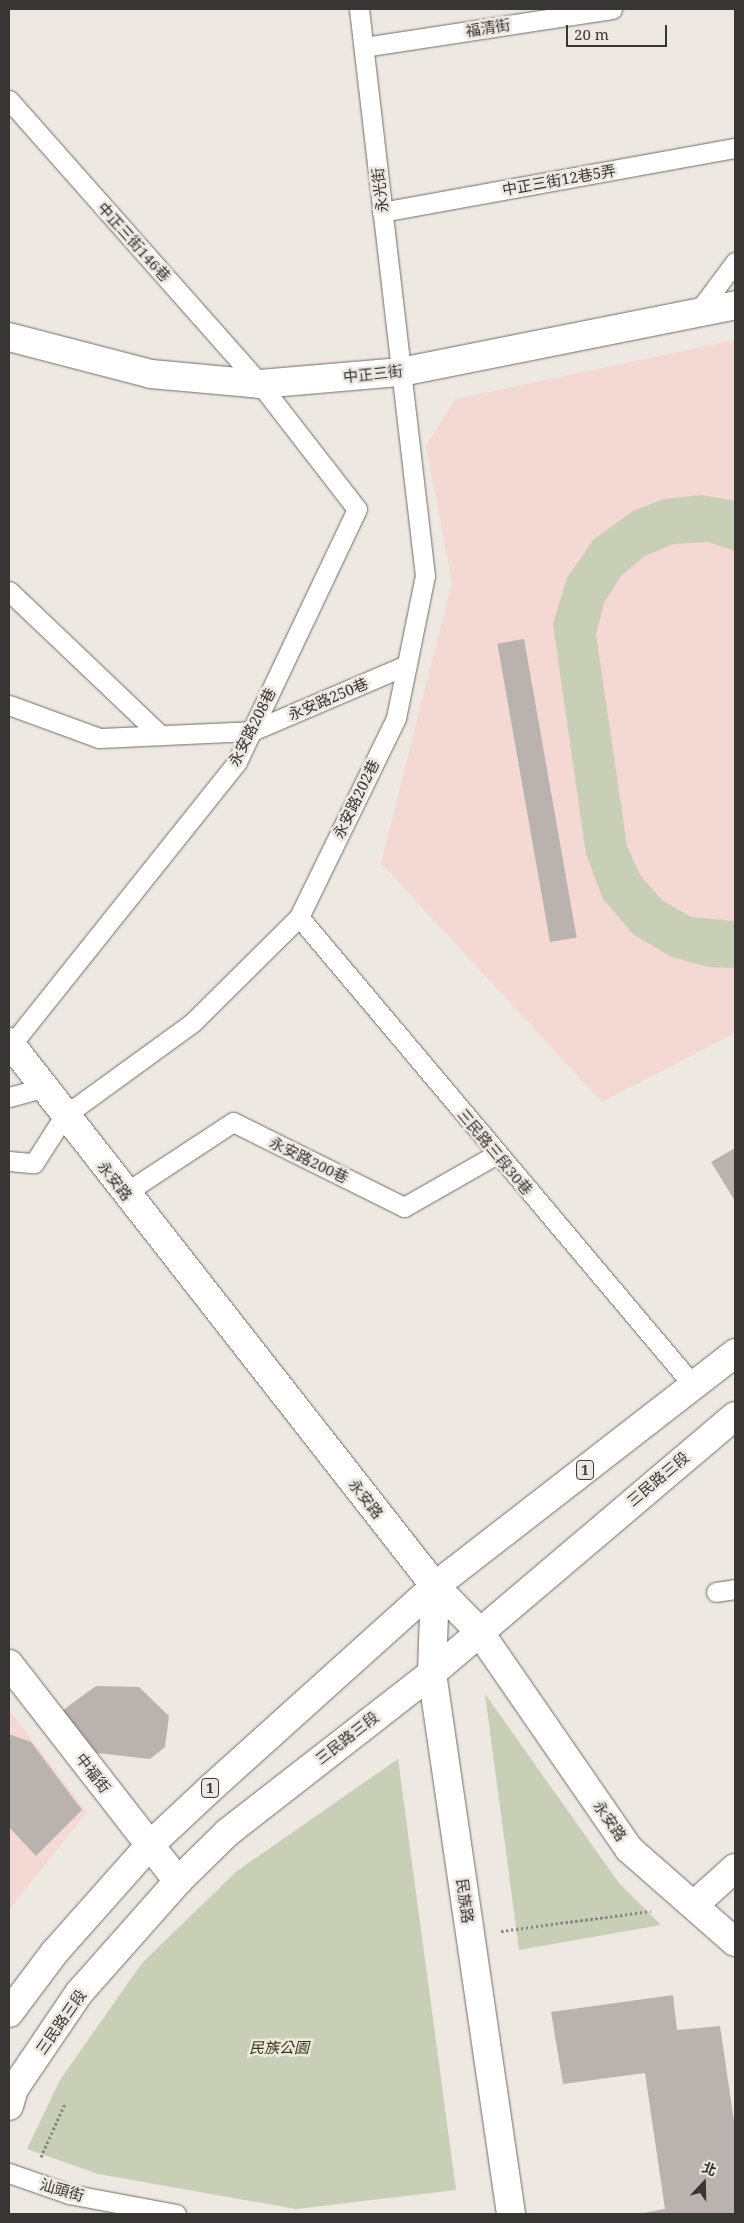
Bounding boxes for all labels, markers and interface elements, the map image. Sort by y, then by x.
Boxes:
scale bar [569,15,670,47]
street label: 福清街 [464,16,512,40]
text: 20 m [574,24,609,44]
street label: 中正三街12巷5弄 [501,161,617,199]
street label: 永光街 [368,167,392,213]
street label: 中正三街146巷 [94,199,174,285]
street label: 中正三街 [342,362,404,386]
street label: 永安路250巷 [285,674,371,724]
street label: 永安路208巷 [225,685,279,769]
street label: 永安路202巷 [329,757,383,841]
street label: 三民路三段30巷 [454,1105,536,1199]
street label: 永安路200巷 [267,1133,351,1187]
street label: 永安路 [94,1158,136,1204]
street label: 三民路三段 [623,1448,693,1510]
road number: 1 [575,1458,595,1482]
street label: 永安路 [345,1476,387,1522]
street label: 三民路三段 [312,1708,382,1768]
street label: 中福街 [72,1750,114,1796]
road number: 1 [200,1776,220,1800]
street label: 永安路 [590,1797,630,1845]
street label: 民族路 [453,1877,477,1925]
street label: 三民路三段 [32,1986,90,2058]
park label: 民族公園 [249,2039,309,2057]
text: 北 [700,2157,719,2180]
north arrow [679,2158,729,2208]
street label: 汕頭街 [38,2175,86,2205]

